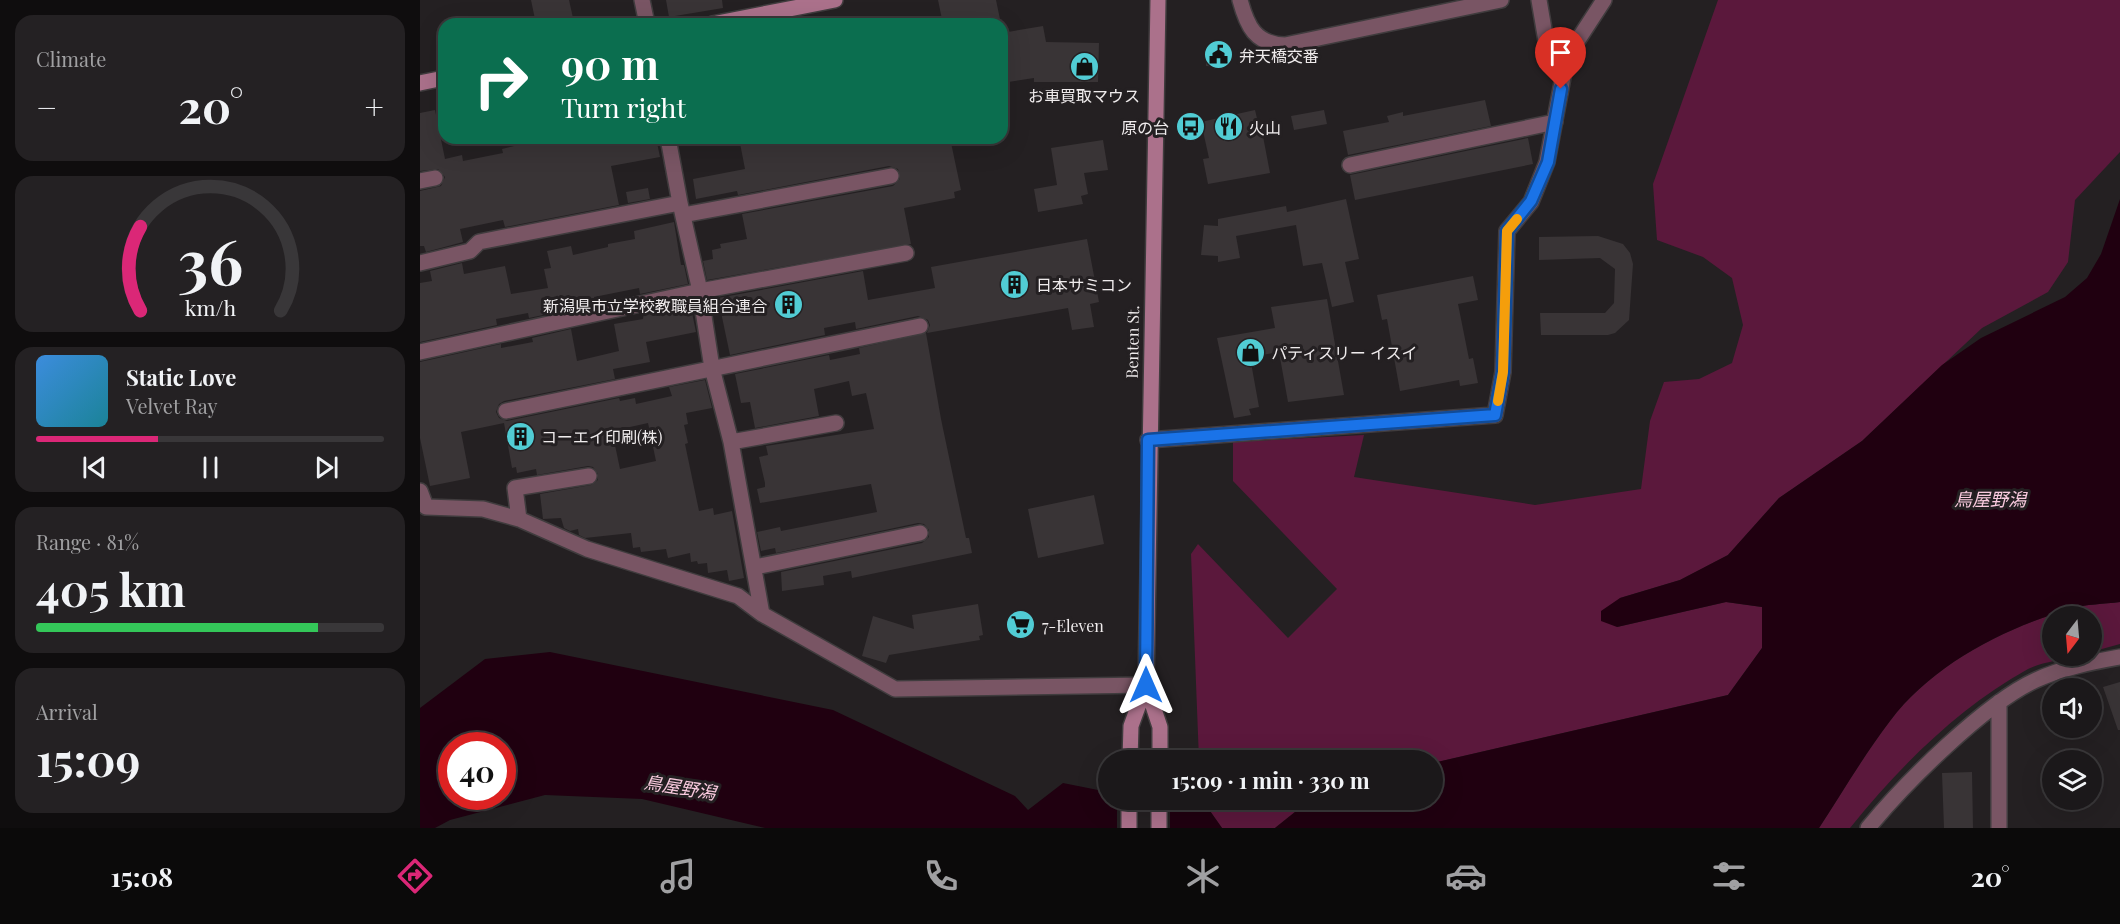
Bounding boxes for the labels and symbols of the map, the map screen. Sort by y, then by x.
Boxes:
pin [1535,27,1586,89]
public building icon: 弁天橋交番 [1202,39,1234,71]
place label: 弁天橋交番 [1239,45,1319,66]
shop icon: お車買取マウス [1068,51,1100,83]
place label: お車買取マウス [1028,85,1140,106]
bus stop icon: 原の台 [1174,111,1206,143]
restaurant icon: 火山 [1212,111,1244,143]
place label: 原の台 [1121,117,1169,138]
place label: 火山 [1249,117,1281,138]
building icon: 日本サミコン [999,268,1031,300]
place label: 日本サミコン [1036,274,1132,295]
building icon: 新潟県市立学校教職員組合連合 [772,289,804,321]
place label: 新潟県市立学校教職員組合連合 [543,295,767,316]
street label: Benten St. [1121,305,1143,379]
shop icon: パティスリー イスイ [1234,336,1266,368]
place label: パティスリー イスイ [1271,342,1418,363]
building icon: コーエイ印刷(株) [504,420,536,452]
place label: コーエイ印刷(株) [541,426,662,447]
water label: 鳥屋野潟 [1954,487,2028,511]
north arrow [2042,606,2102,666]
supermarket icon: 7-Eleven [1005,609,1037,641]
place label: 7-Eleven [1042,615,1104,636]
position arrow [1114,653,1178,717]
speed limit sign: 40 [438,732,516,810]
water label: 鳥屋野潟 [643,770,719,805]

